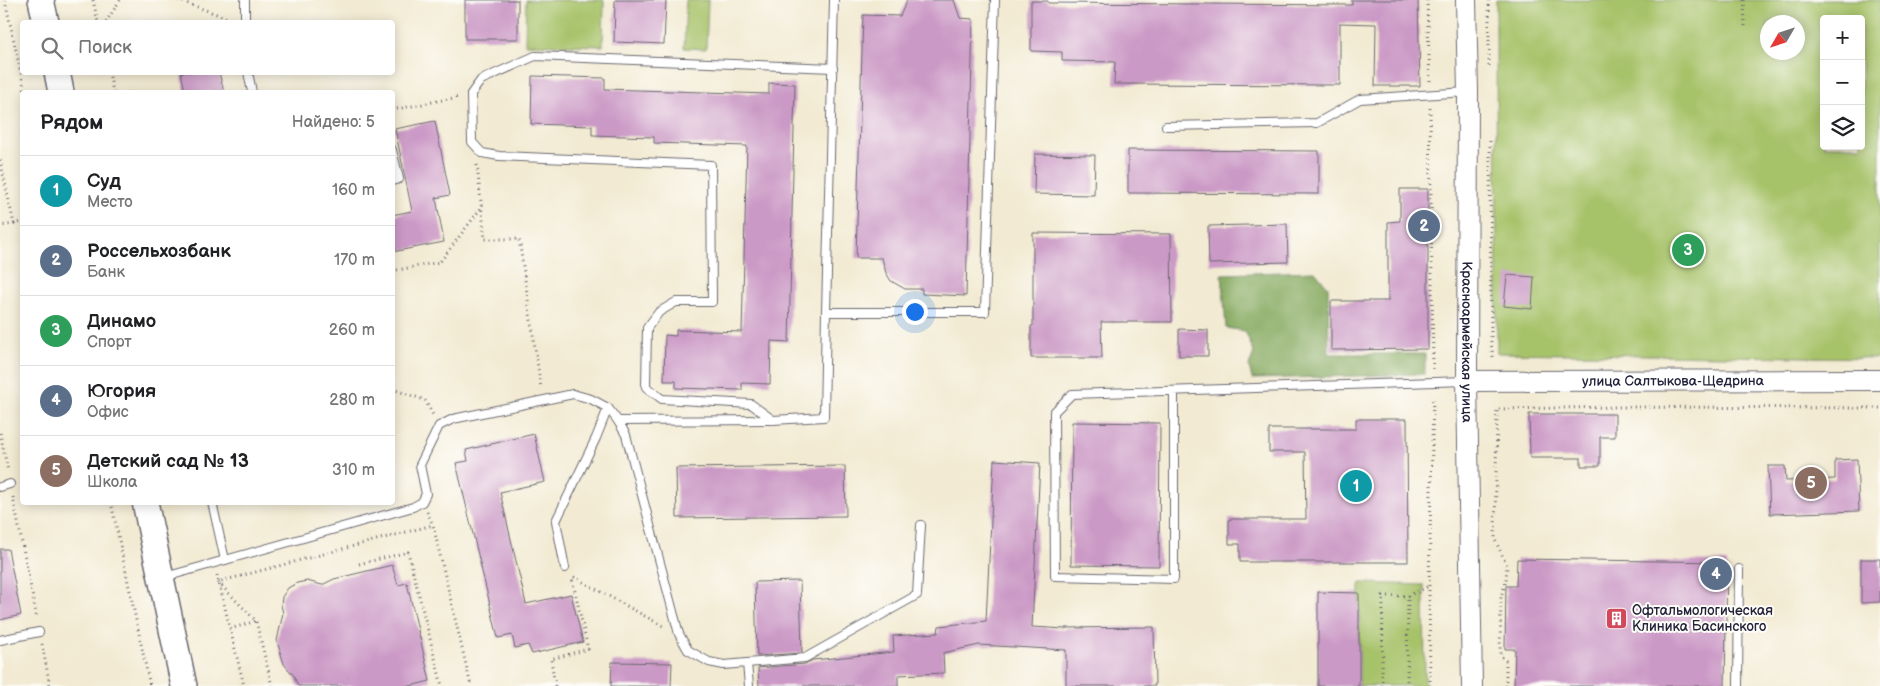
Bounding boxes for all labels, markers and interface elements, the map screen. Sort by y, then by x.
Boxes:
north arrow [1760,15,1805,60]
map controls [1820,15,1865,150]
button: + [1820,15,1865,60]
search box [20,20,395,75]
icon: search [38,34,66,62]
text: Поиск [78,36,132,59]
button: − [1820,60,1865,105]
button: layers [1820,105,1865,150]
text: Рядом [40,110,103,135]
text: Найдено: 5 [292,113,375,132]
text: Суд [87,170,121,193]
text: 1 [53,181,59,200]
text: 160 m [332,181,375,200]
text: Место [87,193,133,212]
pin: 2 [1408,207,1440,245]
pin: 3 [1672,231,1704,269]
text: Россельхозбанк [87,240,231,263]
text: 2 [51,251,61,270]
text: 170 m [334,251,375,270]
street label: Красноармейская улица [1458,261,1476,423]
text: Банк [87,263,125,282]
your location [902,299,928,325]
text: Динамо [87,310,156,333]
text: 3 [51,321,61,340]
text: 260 m [329,321,375,340]
text: Спорт [87,333,132,352]
street label: улица Салтыкова-Щедрина [1582,372,1765,390]
text: Югория [87,380,156,403]
text: 4 [51,391,61,410]
text: 280 m [329,391,375,410]
text: Офис [87,403,129,422]
text: Детский сад № 13 [87,450,249,473]
text: 5 [51,461,61,480]
text: 310 m [332,461,375,480]
pin: 5 [1795,464,1827,502]
pin: 1 [1340,467,1372,505]
text: Школа [87,473,137,492]
pin: 4 [1700,555,1732,593]
place label: Офтальмологическая Клиника Басинского [1632,602,1773,635]
building icon: Офтальмологическая Клиника Басинского [1604,606,1628,630]

